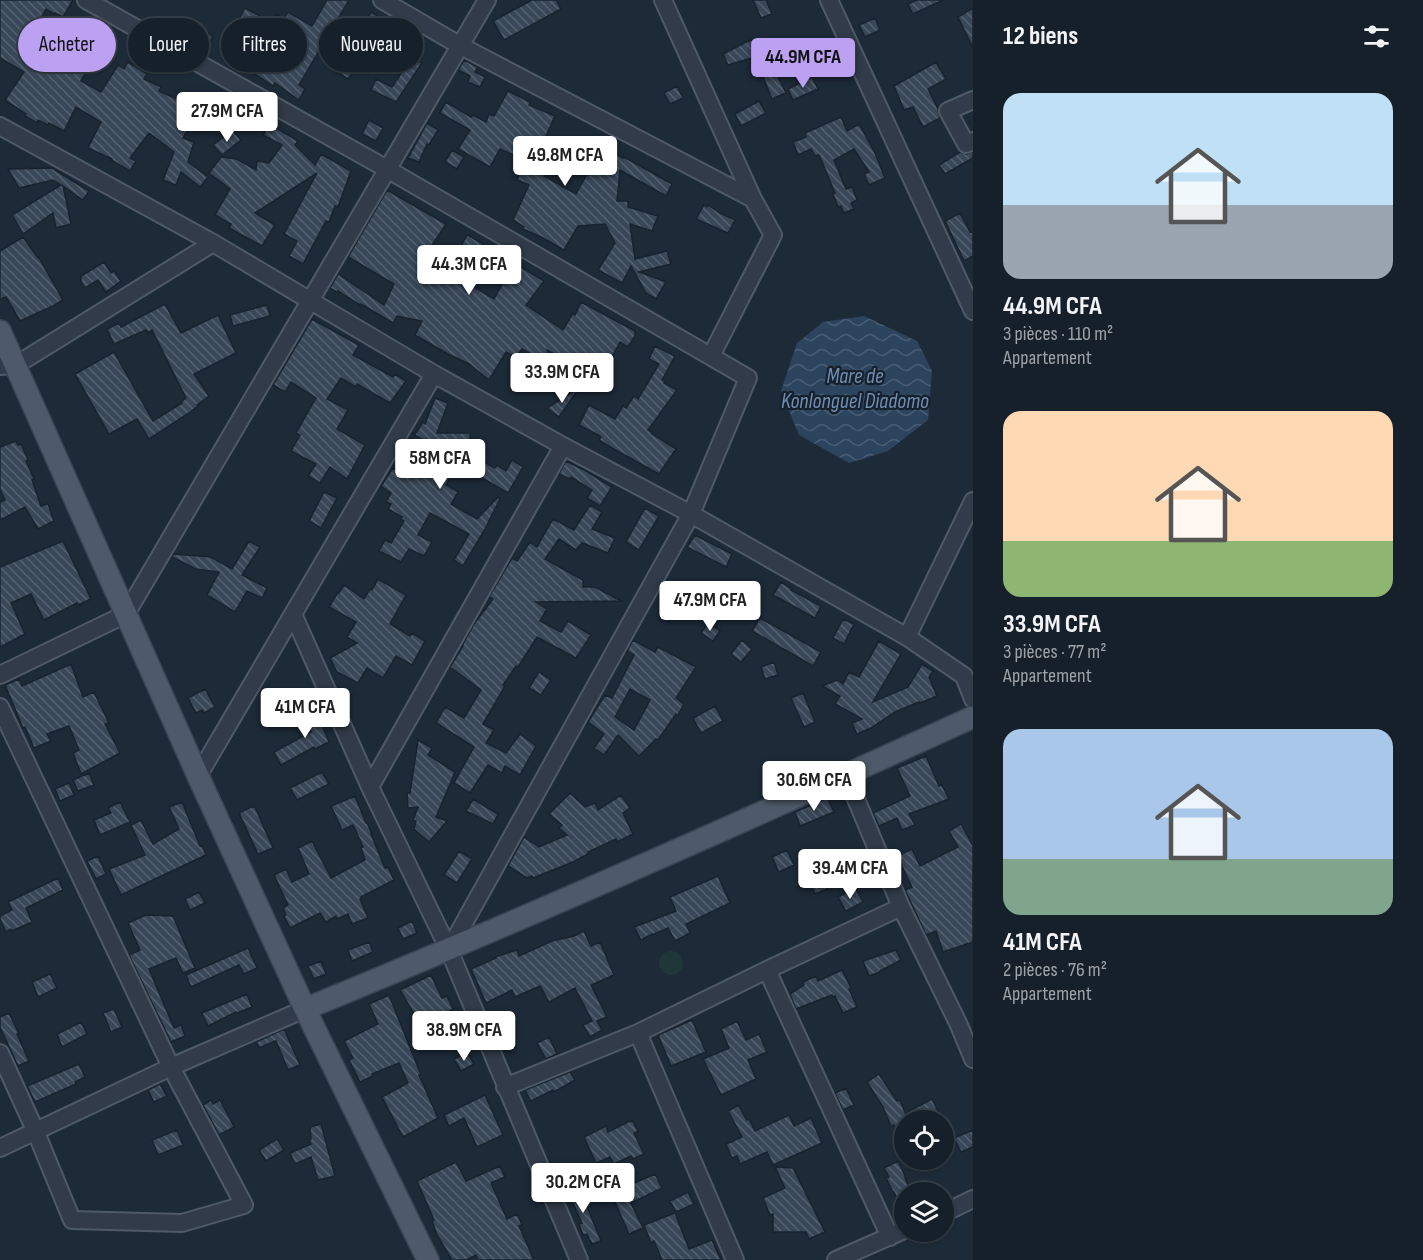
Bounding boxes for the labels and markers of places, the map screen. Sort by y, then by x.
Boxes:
pin: 44.9M CFA [734,38,872,89]
pin: 27.9M CFA [158,92,296,143]
pin: 49.8M CFA [496,136,634,187]
pin: 44.3M CFA [400,245,538,296]
pin: 33.9M CFA [493,353,631,404]
pin: 58M CFA [385,439,495,490]
pin: 47.9M CFA [641,581,779,632]
pin: 41M CFA [250,688,360,739]
pin: 30.6M CFA [745,761,883,812]
pin: 39.4M CFA [781,849,919,900]
pin: 38.9M CFA [395,1011,533,1062]
pin: 30.2M CFA [514,1163,652,1214]

